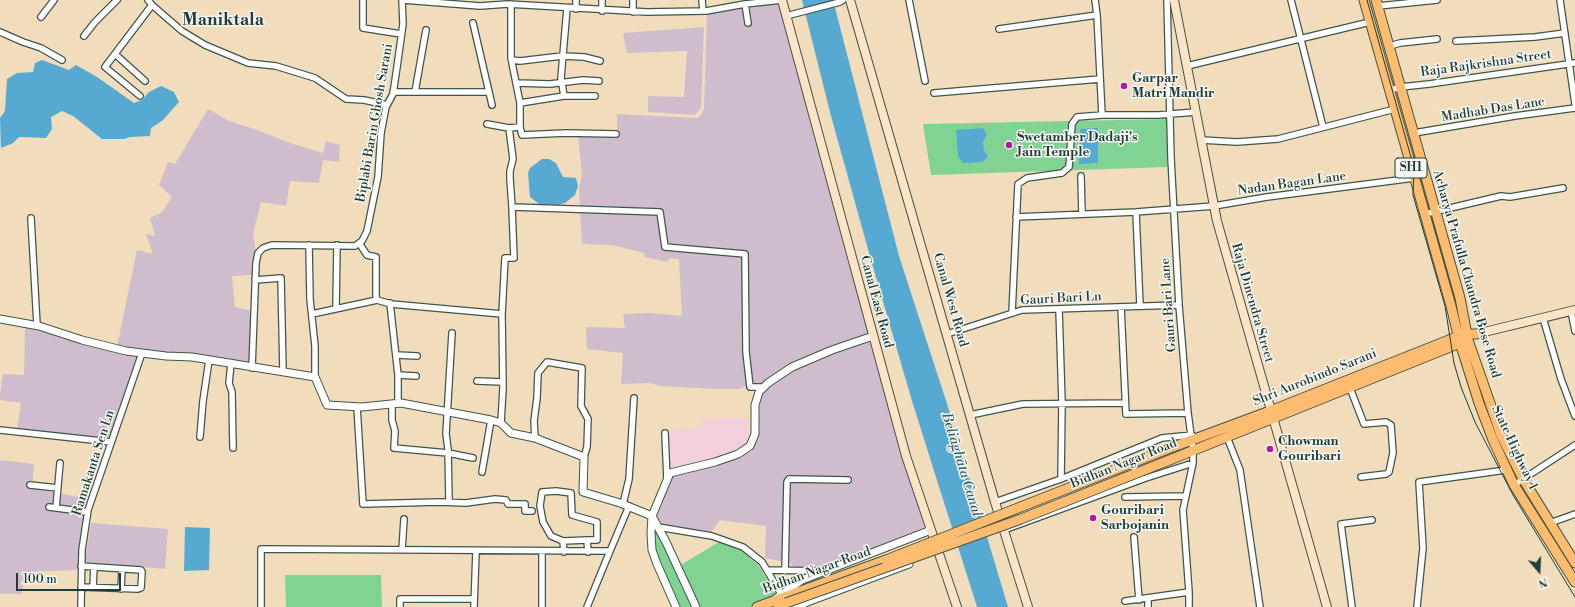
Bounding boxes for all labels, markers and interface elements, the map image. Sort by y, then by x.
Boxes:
district label: Maniktala [182,11,264,31]
street label: Biplabi Barin Ghosh Sarani [353,42,397,204]
street label: Raja Rajkrishna Street [1420,47,1552,81]
place label: Garpar Matri Mandir [1132,71,1215,102]
marker: Garpar Matri Mandir [1119,81,1129,91]
street label: Madhab Das Lane [1440,94,1546,126]
place label: Swetamber Dadaji's Jain Temple [1017,130,1138,161]
marker: Swetamber Dadaji's Jain Temple [1004,140,1014,150]
road number: SH1 [1395,158,1427,178]
street label: Acharya Prafulla Chandra Bose Road [1429,168,1503,380]
street label: Nadan Bagan Lane [1237,169,1347,199]
street label: Raja Dinendra Street [1228,242,1276,364]
street label: Canal West Road [929,251,971,349]
street label: Canal East Road [856,254,896,350]
street label: Gauri Bari Lane [1158,257,1180,353]
street label: Gauri Bari Ln [1020,289,1102,309]
street label: Shri Aurobindo Sarani [1251,346,1379,410]
street label: State Highway 1 [1488,403,1540,493]
street label: Ramakanta Sen Ln [70,408,118,518]
water label: Beliāghāta Canal [937,411,985,519]
place label: Chowman Gouribari [1278,434,1341,465]
street label: Bidhan Nagar Road [1069,436,1179,492]
marker: Chowman Gouribari [1265,444,1275,454]
place label: Gouribari Sarbojanin [1101,503,1169,534]
marker: Gouribari Sarbojanin [1088,513,1098,523]
street label: Bidhan Nagar Road [761,544,873,598]
north arrow [1519,551,1559,591]
scale bar [18,565,123,591]
text: 100 m [23,572,57,587]
text: N [1537,574,1549,590]

